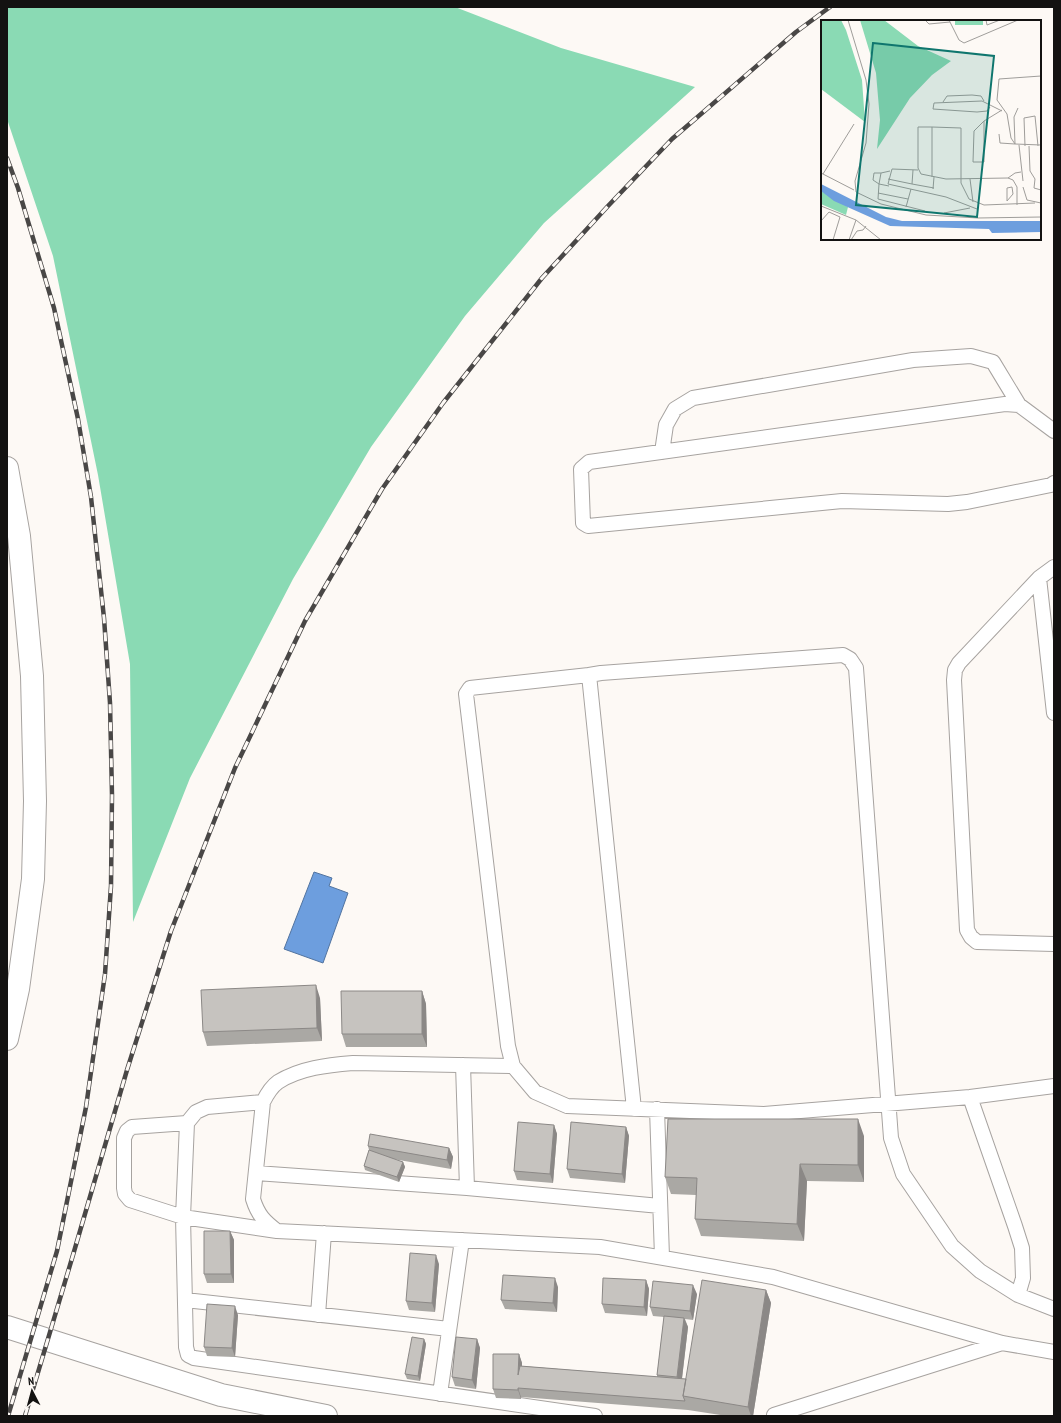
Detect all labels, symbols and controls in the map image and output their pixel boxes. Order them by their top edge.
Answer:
inset map [821,20,1041,240]
north arrow [12,1371,52,1411]
text: N [27,1374,35,1388]

